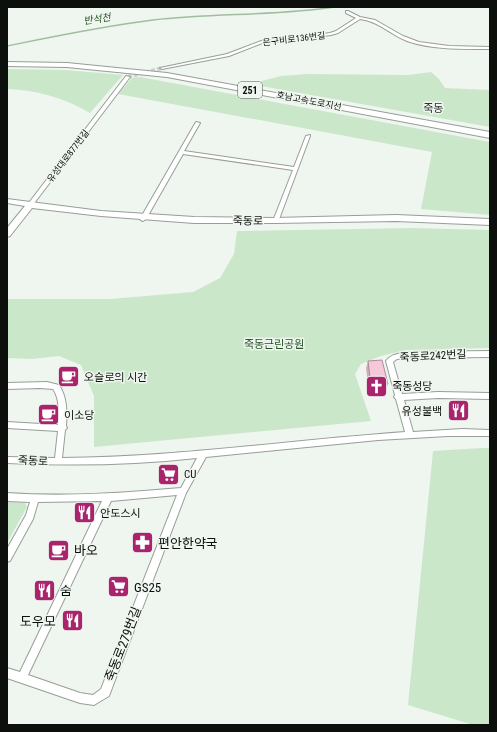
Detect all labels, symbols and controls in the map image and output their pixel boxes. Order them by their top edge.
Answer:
water label: 반석천 [83,11,113,27]
street label: 은구비로136번길 [262,30,326,48]
road number: 251 [238,82,262,98]
street label: 호남고속도로지선 [276,90,342,112]
district label: 죽동 [423,102,443,115]
street label: 유성대로877번길 [45,128,91,184]
street label: 죽동로 [233,214,263,228]
park label: 죽동근린공원 [244,338,304,351]
street label: 죽동로242번길 [399,348,467,364]
cafe icon: 오슬로의 시간 [55,364,81,390]
place label: 오슬로의 시간 [84,371,147,384]
church icon: 죽동성당 [363,373,389,399]
place label: 죽동성당 [392,380,432,393]
restaurant icon: 유성불백 [445,398,471,424]
cafe icon: 이소당 [35,402,61,428]
place label: 유성불백 [402,405,442,418]
place label: 이소당 [64,409,94,422]
street label: 죽동로 [17,454,49,468]
supermarket icon: CU [155,461,181,487]
place label: CU [184,468,196,481]
restaurant icon: 안도스시 [71,500,97,526]
place label: 안도스시 [100,507,140,520]
pharmacy icon: 편안한약국 [129,530,155,556]
place label: 편안한약국 [158,536,218,551]
cafe icon: 바오 [45,537,71,563]
place label: 바오 [74,543,98,558]
supermarket icon: GS25 [105,574,131,600]
restaurant icon: 숨 [31,577,57,603]
place label: GS25 [134,580,161,595]
place label: 숨 [60,583,72,598]
street label: 죽동로279번길 [102,604,144,684]
restaurant icon: 도우모 [59,608,85,634]
place label: 도우모 [20,614,56,629]

